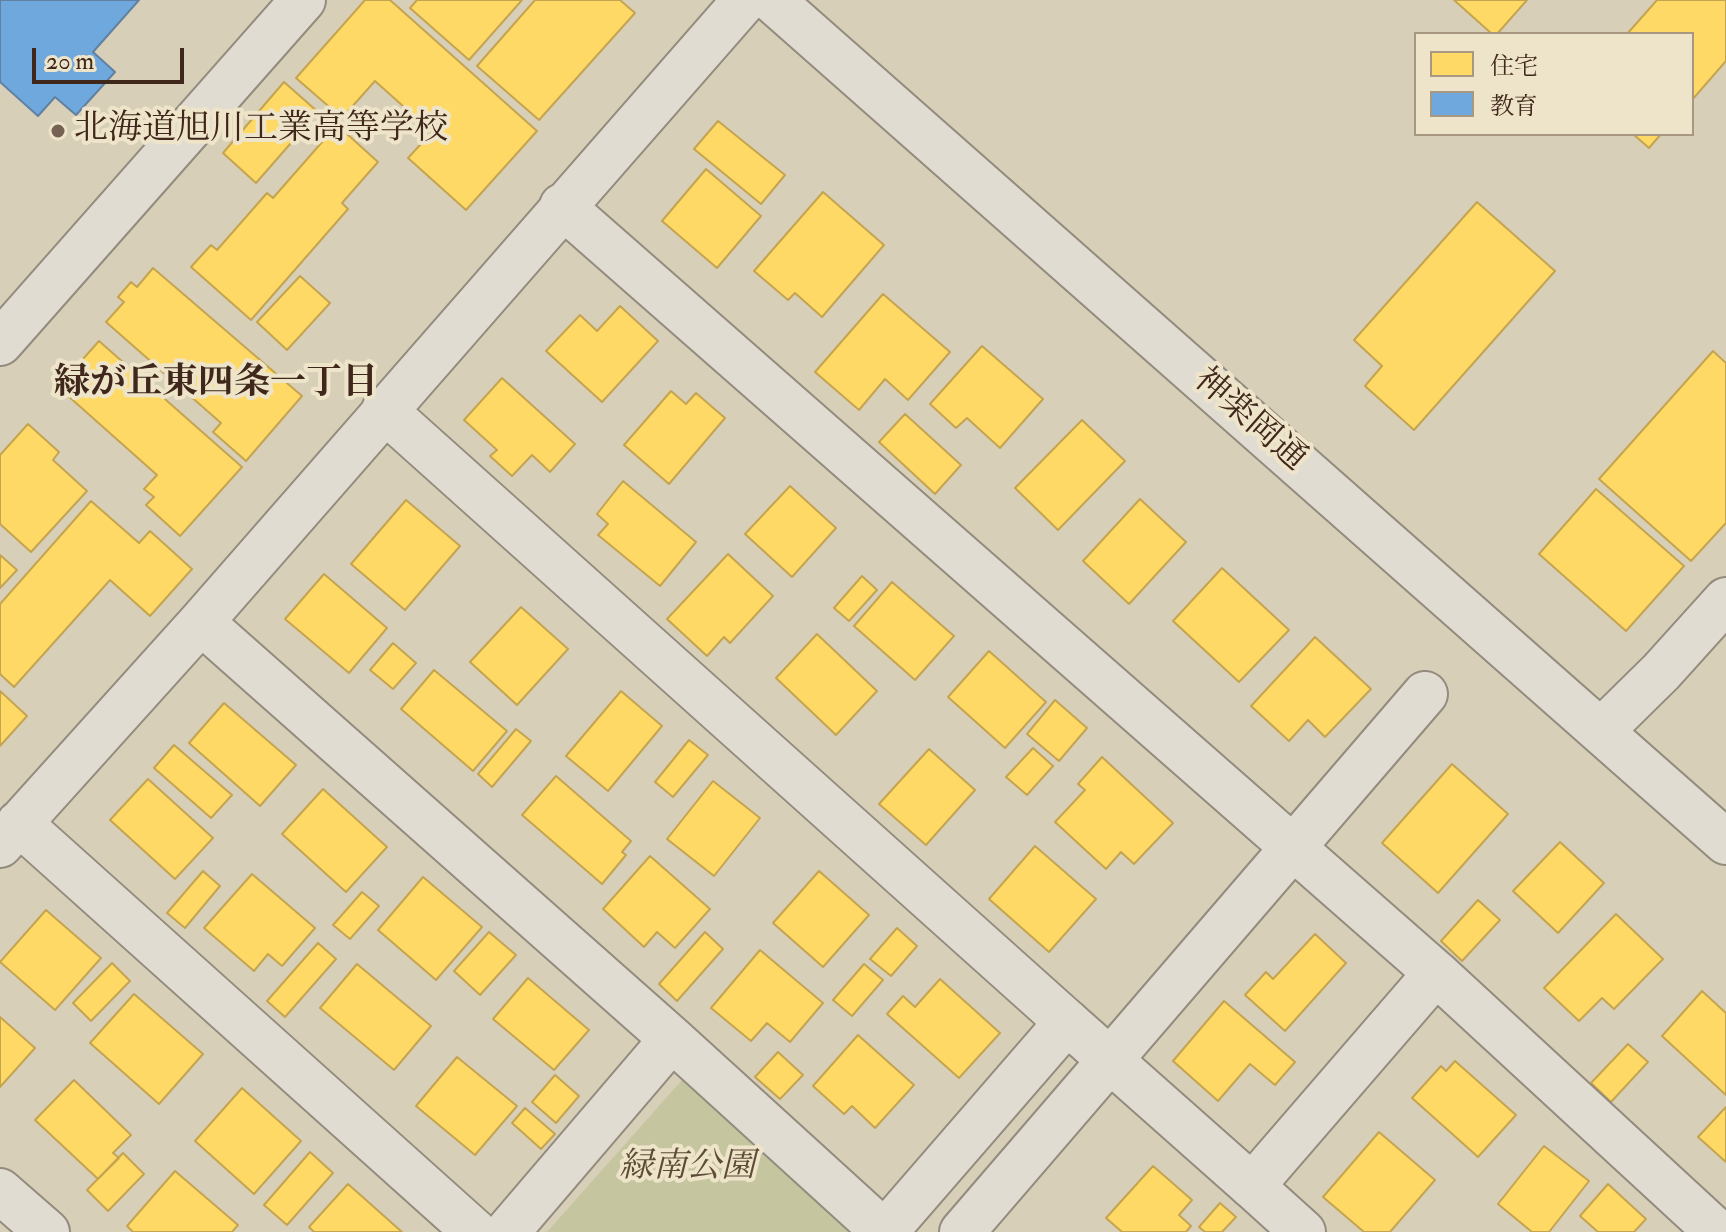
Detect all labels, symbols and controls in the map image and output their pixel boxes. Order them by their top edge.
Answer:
scale bar [36,32,188,82]
legend [1414,32,1694,136]
text: 20 m [46,46,94,77]
text: 住宅 [1490,51,1538,82]
text: 教育 [1490,91,1538,122]
place label: 北海道旭川工業高等学校 [74,111,448,151]
marker: 北海道旭川工業高等学校 [49,122,67,140]
street label: 神楽岡通 [1184,361,1314,481]
district label: 緑が丘東四条一丁目 [54,363,378,407]
park label: 緑南公園 [619,1149,755,1189]

